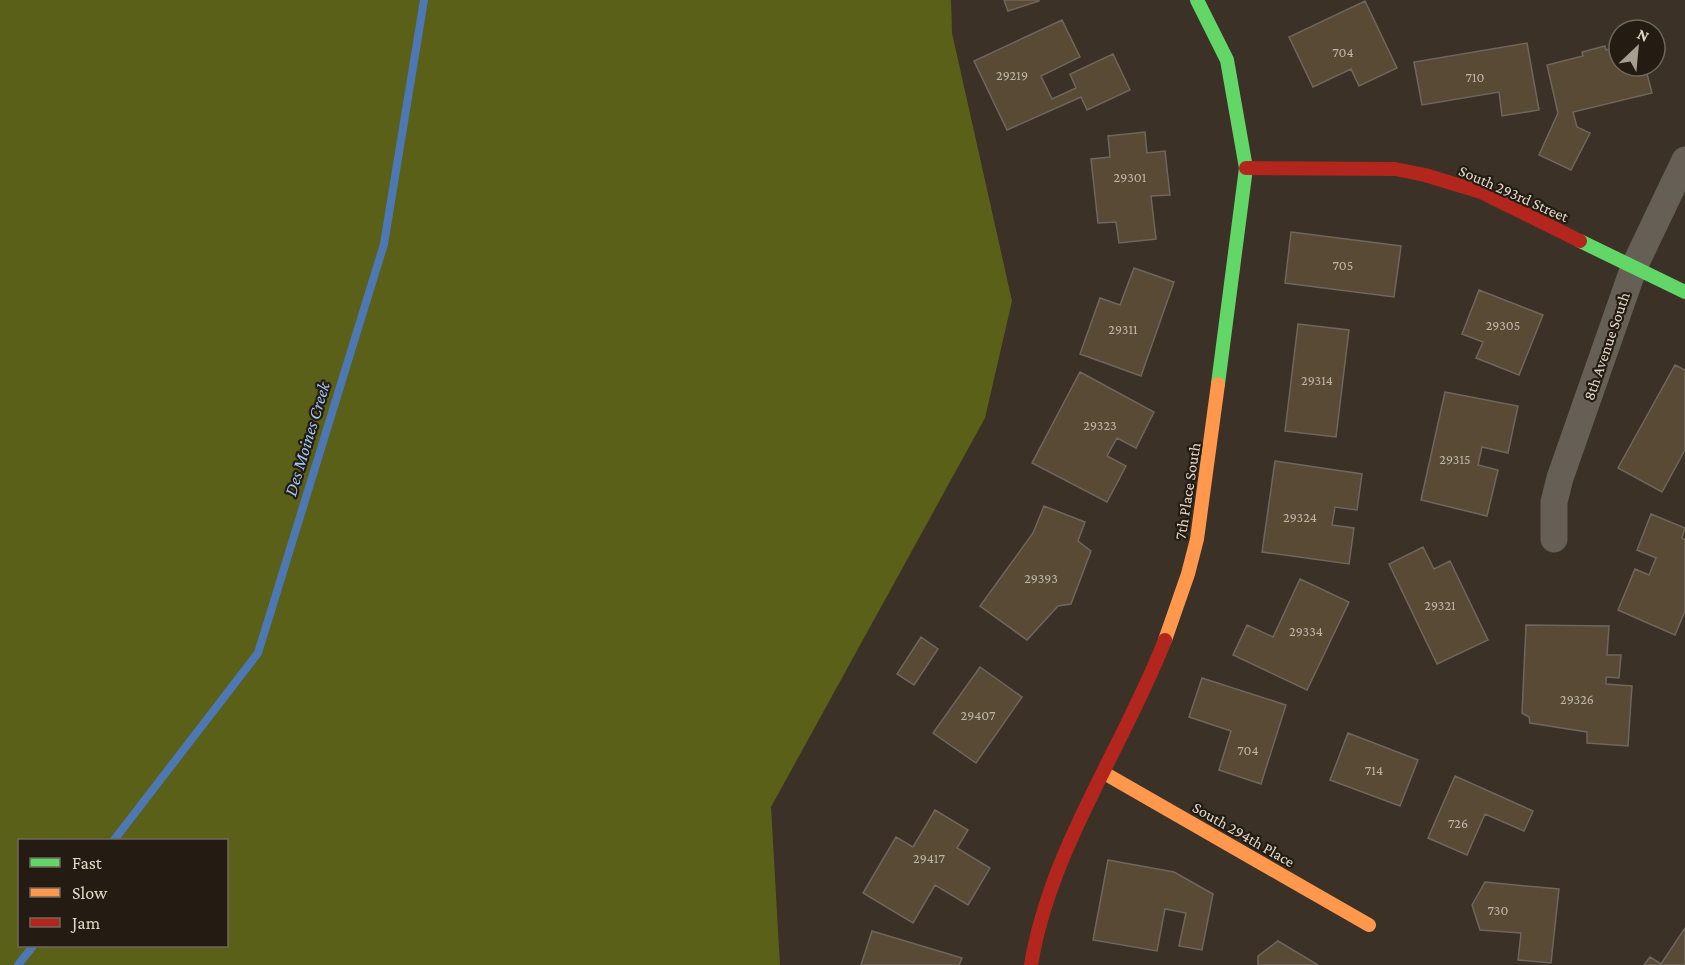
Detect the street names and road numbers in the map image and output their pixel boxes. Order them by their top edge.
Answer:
street label: South 293rd Street [1456,162,1572,226]
street label: 8th Avenue South [1580,289,1633,403]
street label: 7th Place South [1171,441,1204,541]
street label: South 294th Place [1190,798,1298,870]

